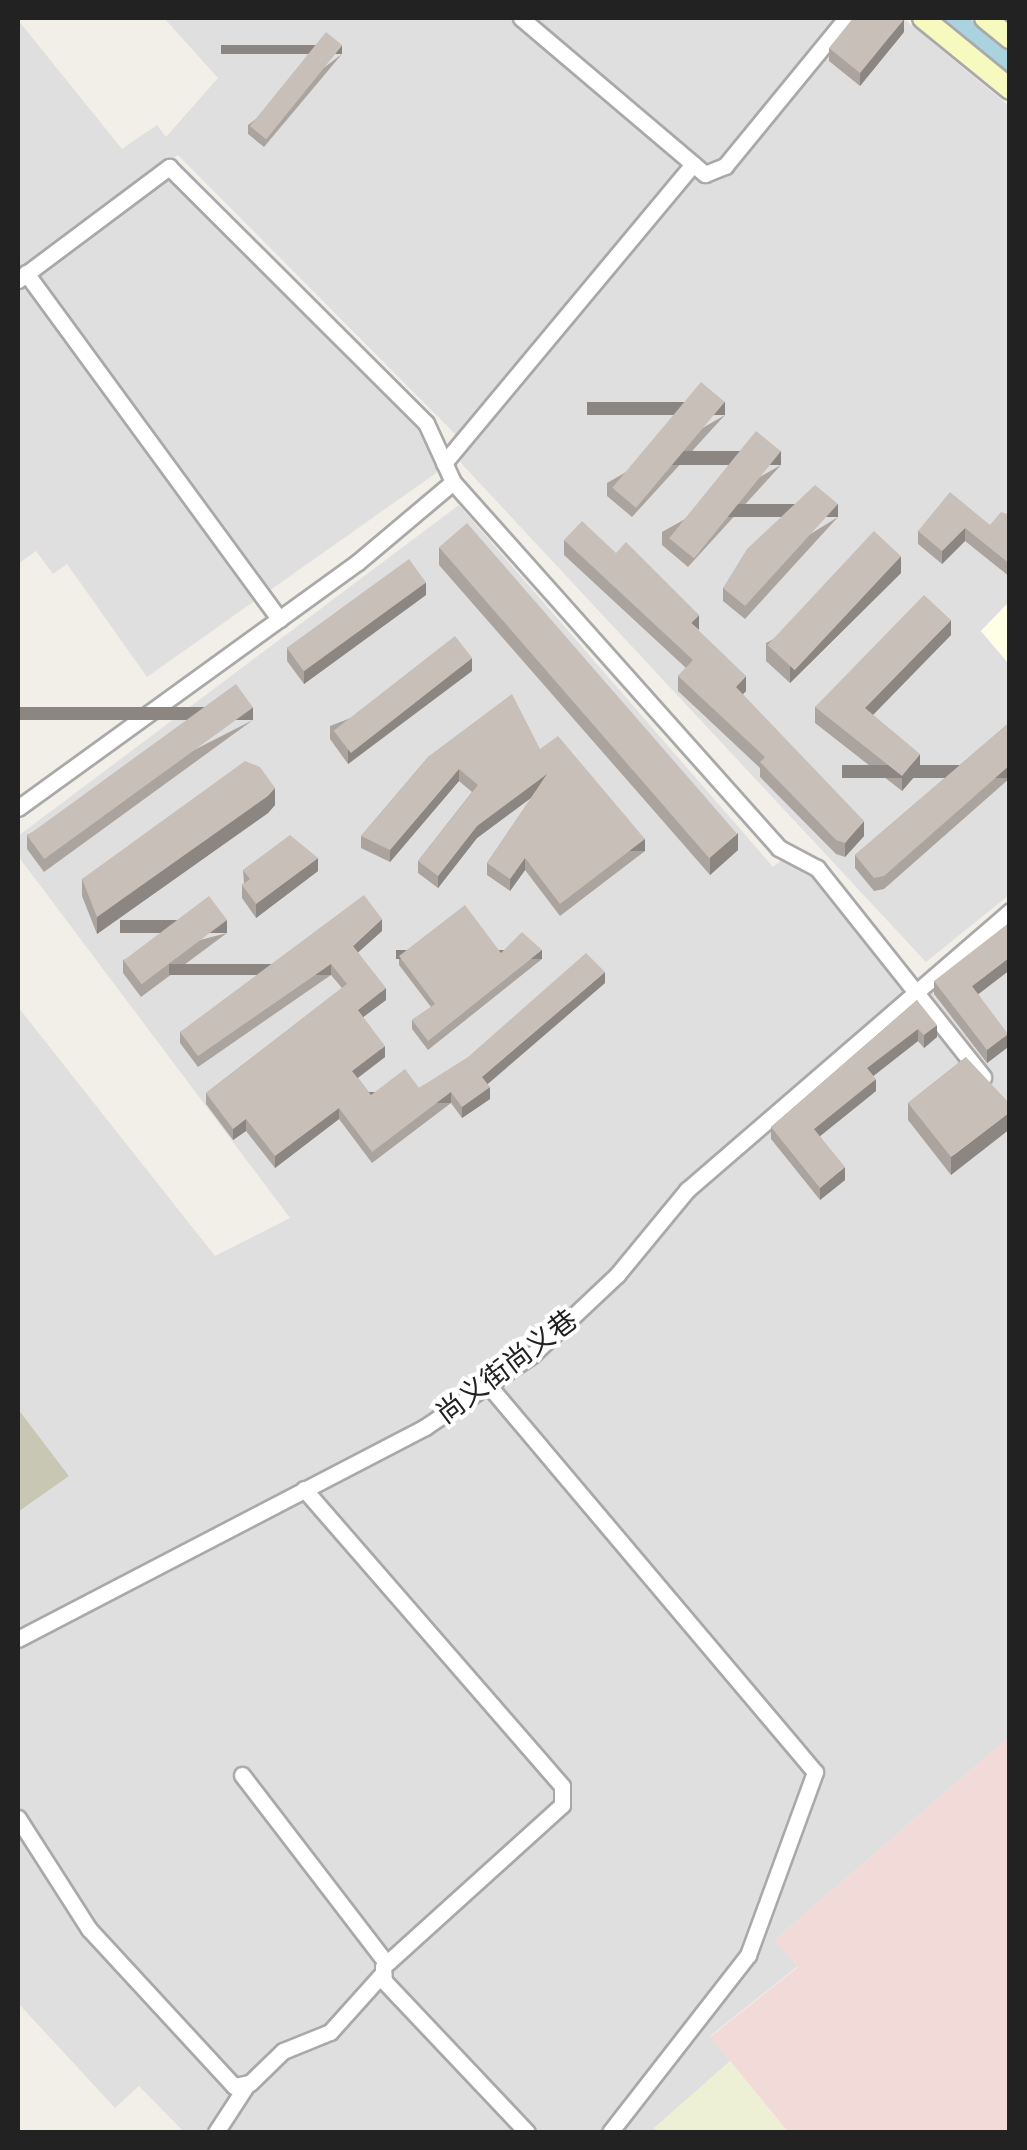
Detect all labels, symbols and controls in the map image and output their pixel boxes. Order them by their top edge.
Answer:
street label: 尚义街尚义巷 [430,1303,584,1431]

